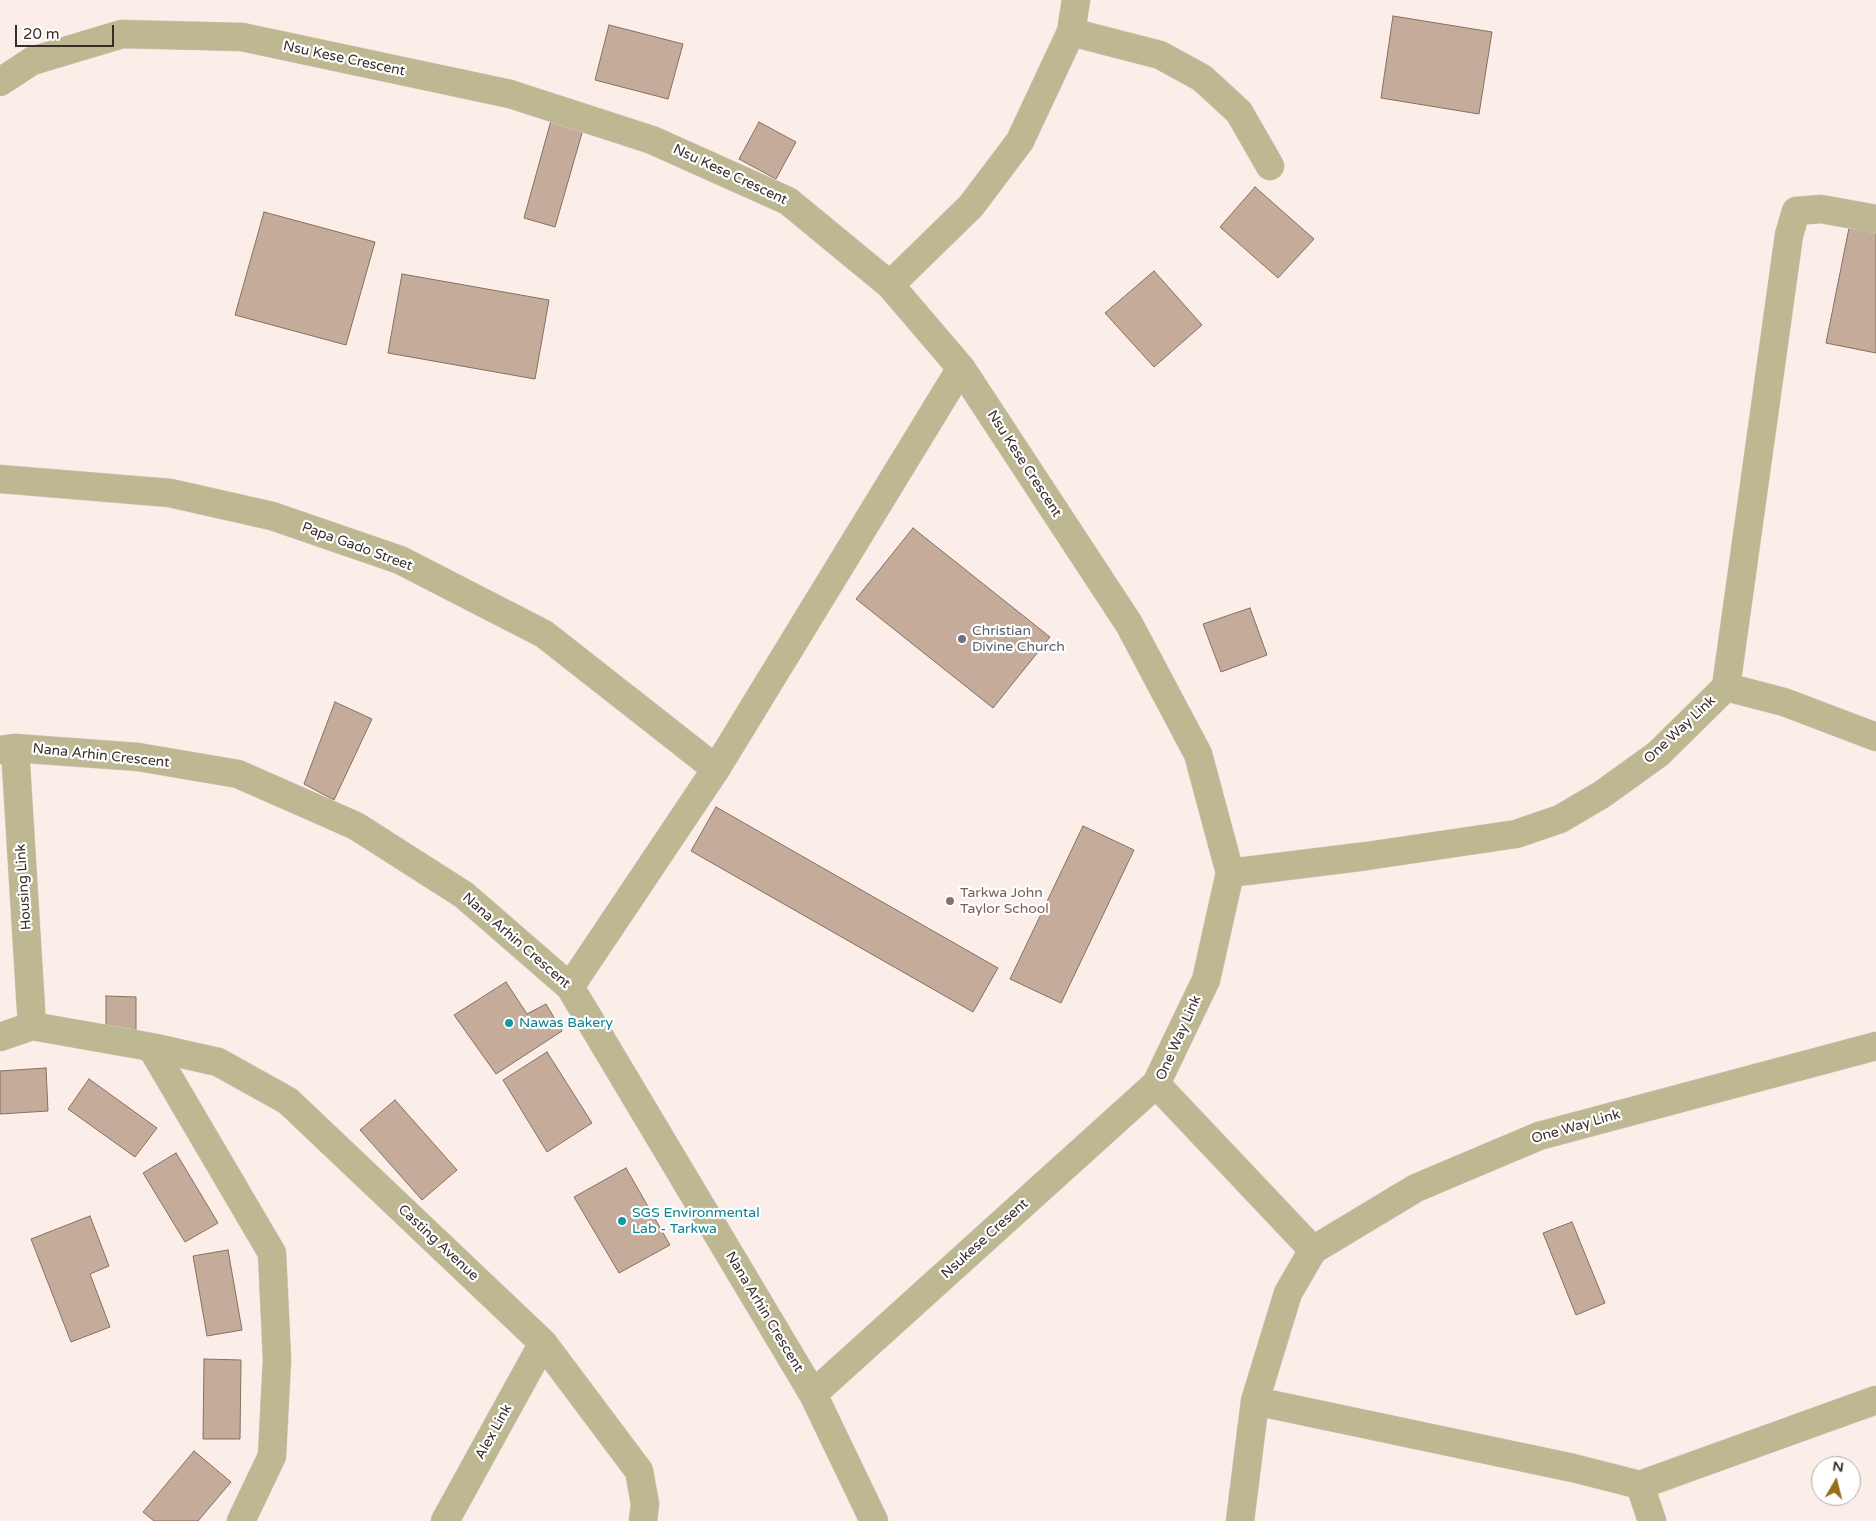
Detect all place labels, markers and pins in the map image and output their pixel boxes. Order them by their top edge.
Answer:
place label: Christian Divine Church [972,623,1065,656]
marker: Christian Divine Church [956,633,968,645]
place label: Tarkwa John Taylor School [960,885,1049,918]
marker: Tarkwa John Taylor School [944,895,956,907]
place label: Nawas Bakery [519,1015,613,1031]
marker: Nawas Bakery [503,1017,515,1029]
place label: SGS Environmental Lab - Tarkwa [632,1205,760,1238]
marker: SGS Environmental Lab - Tarkwa [616,1215,628,1227]

